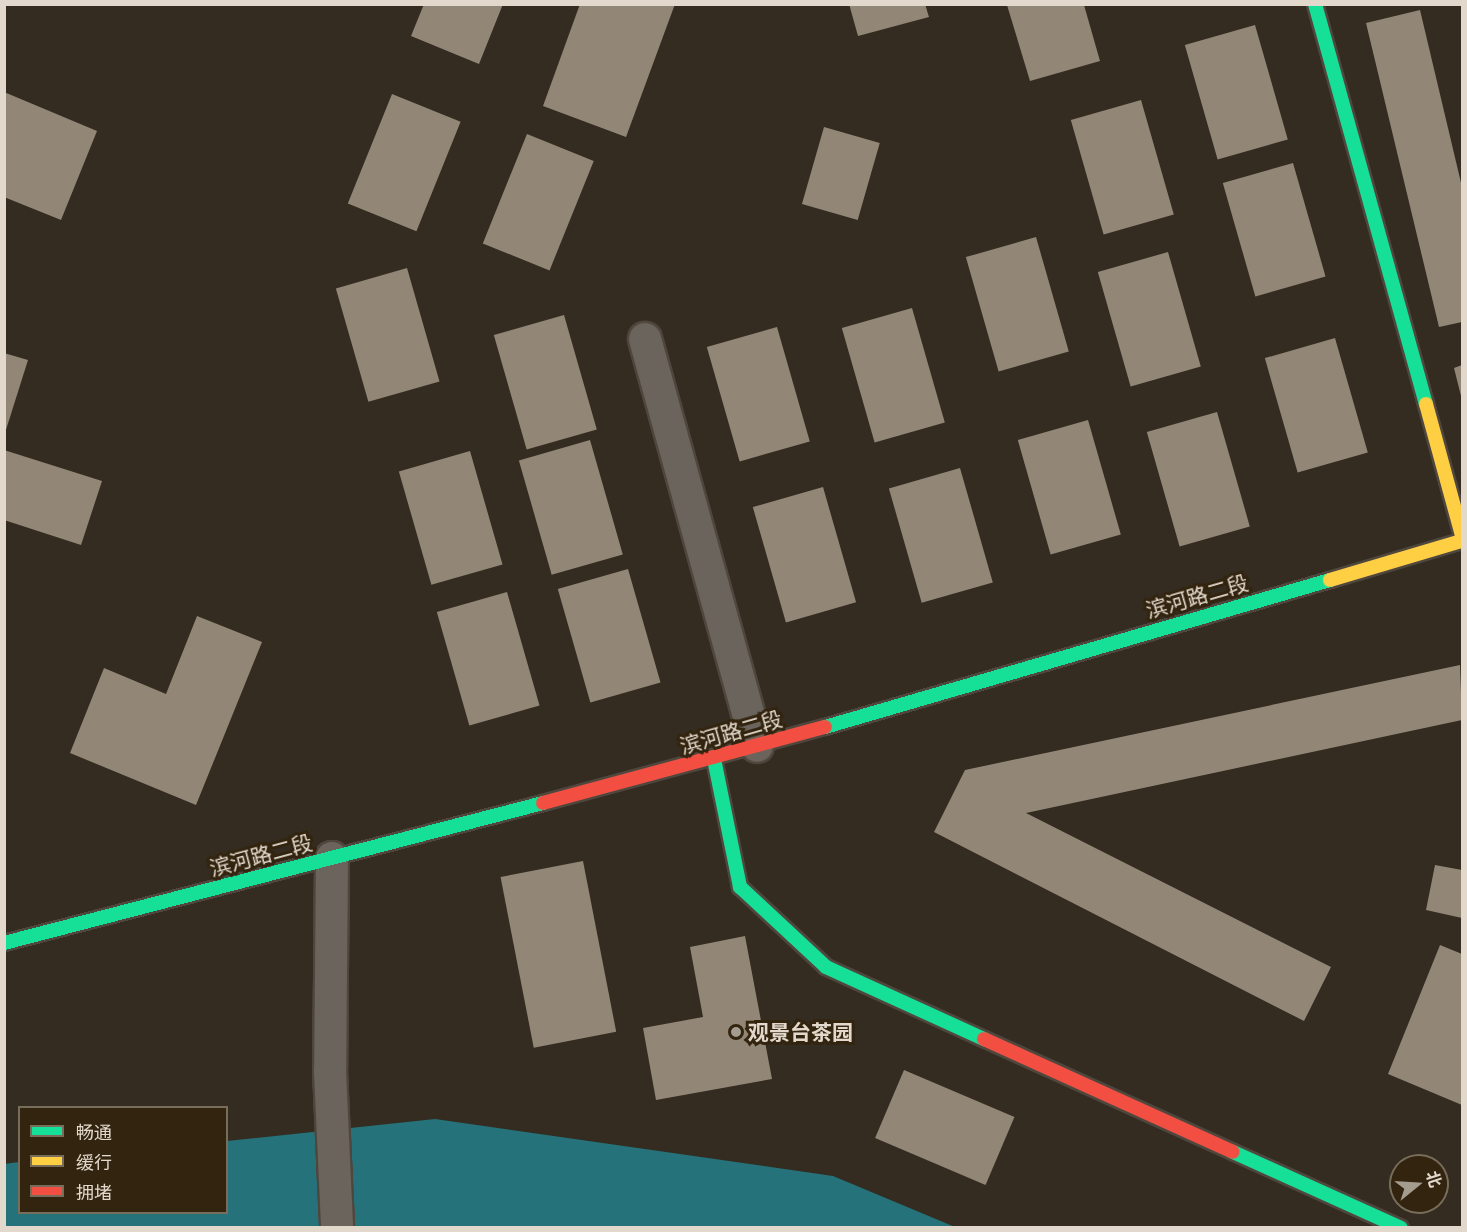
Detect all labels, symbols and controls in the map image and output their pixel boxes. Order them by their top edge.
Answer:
street label: 滨河路二段 [1143,569,1251,623]
street label: 滨河路二段 [677,705,785,759]
street label: 滨河路二段 [207,829,315,881]
place label: 观景台茶园 [748,1019,853,1045]
marker: 观景台茶园 [729,1025,743,1039]
legend [18,1106,228,1214]
text: 畅通 [76,1122,112,1143]
text: 缓行 [76,1152,112,1173]
north arrow [1389,1154,1449,1214]
text: 北 [1423,1169,1445,1189]
text: 拥堵 [76,1182,112,1203]

